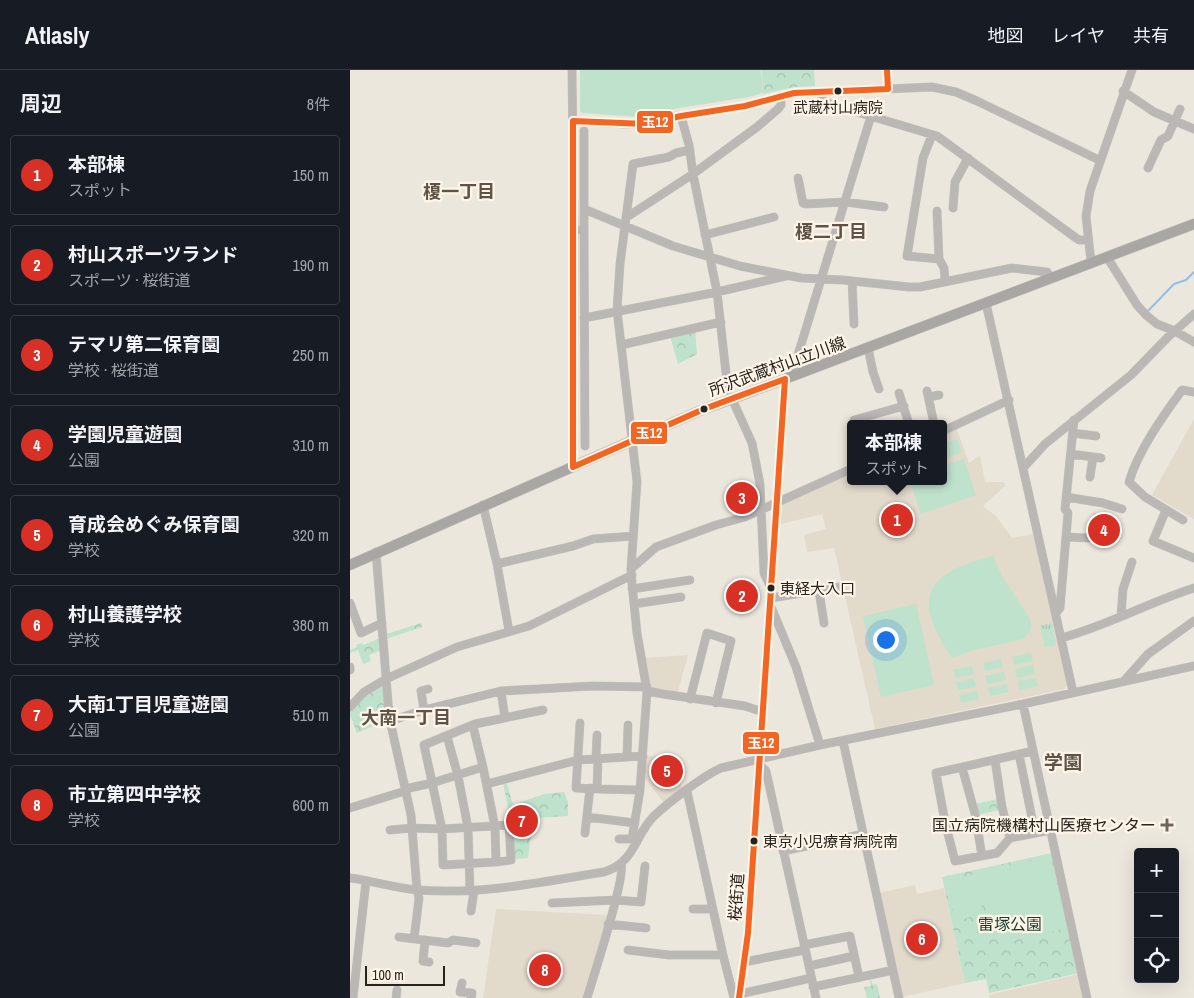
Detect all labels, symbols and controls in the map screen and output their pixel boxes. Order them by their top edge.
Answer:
text: Atlasly [25,19,90,51]
text: 地図 [988,23,1024,48]
text: レイヤ [1052,23,1105,48]
text: 共有 [1133,23,1169,48]
marker: 武蔵村山病院 [833,86,843,96]
text: 周辺 [20,89,62,118]
text: 8件 [307,93,330,115]
place label: 武蔵村山病院 [793,97,883,118]
line badge: 玉12 [636,110,674,134]
text: 玉12 [642,113,668,131]
text: 本部棟 [68,151,125,177]
text: 1 [33,164,41,186]
text: 150 m [293,164,329,186]
text: スポット [68,179,132,201]
district label: 榎一丁目 [423,179,495,204]
district label: 榎二丁目 [795,219,867,244]
text: 村山スポーツランド [68,241,239,267]
text: 2 [33,254,41,276]
text: 190 m [293,254,329,276]
text: スポーツ · 桜街道 [68,269,191,291]
text: テマリ第二保育園 [68,331,220,357]
street label: 所沢武蔵村山立川線 [706,331,848,401]
text: 3 [33,344,41,366]
text: 250 m [293,344,329,366]
text: 学校 · 桜街道 [68,359,159,381]
unlabelled marker [699,404,709,414]
popup [847,420,947,485]
text: 学園児童遊園 [68,421,182,447]
line badge: 玉12 [630,421,668,445]
text: 玉12 [636,424,662,442]
text: 本部棟 [865,429,922,455]
text: 4 [33,434,41,456]
text: 310 m [293,434,329,456]
text: 公園 [68,449,100,471]
text: スポット [865,457,929,479]
pin: 3 [726,479,758,517]
pin: 1 [881,501,913,539]
text: 育成会めぐみ保育園 [68,511,240,537]
pin: 4 [1088,511,1120,549]
text: 5 [33,524,41,546]
text: 320 m [293,524,329,546]
text: 学校 [68,539,100,561]
pin: 2 [726,577,758,615]
place label: 東経大入口 [780,578,855,599]
marker: 東経大入口 [766,583,776,593]
text: 村山養護学校 [68,601,182,627]
text: 6 [33,614,41,636]
text: 380 m [293,614,329,636]
your location [873,627,899,653]
text: 学校 [68,629,100,651]
text: 大南1丁目児童遊園 [68,691,229,717]
text: 7 [33,704,41,726]
text: 510 m [293,704,329,726]
district label: 大南一丁目 [361,705,451,730]
text: 公園 [68,719,100,741]
line badge: 玉12 [742,731,780,755]
text: 玉12 [748,734,774,752]
district label: 学園 [1044,749,1082,775]
pin: 5 [651,752,683,790]
text: 市立第四中学校 [68,781,201,807]
text: 8 [33,794,41,816]
text: 600 m [293,794,329,816]
pin: 7 [506,802,538,840]
text: 学校 [68,809,100,831]
place label: 国立病院機構村山医療センター [932,814,1156,836]
marker: 国立病院機構村山医療センター [1160,818,1174,832]
place label: 東京小児療育病院南 [763,831,898,852]
marker: 東京小児療育病院南 [749,836,759,846]
map controls [1134,848,1179,983]
button: + [1134,848,1179,893]
street label: 桜街道 [723,872,749,922]
button: − [1134,893,1179,938]
park label: 雷塚公園 [978,913,1042,935]
pin: 6 [906,920,938,958]
button: locate [1134,938,1179,983]
pin: 8 [529,951,561,989]
scale bar [365,963,445,986]
text: 100 m [372,966,404,984]

